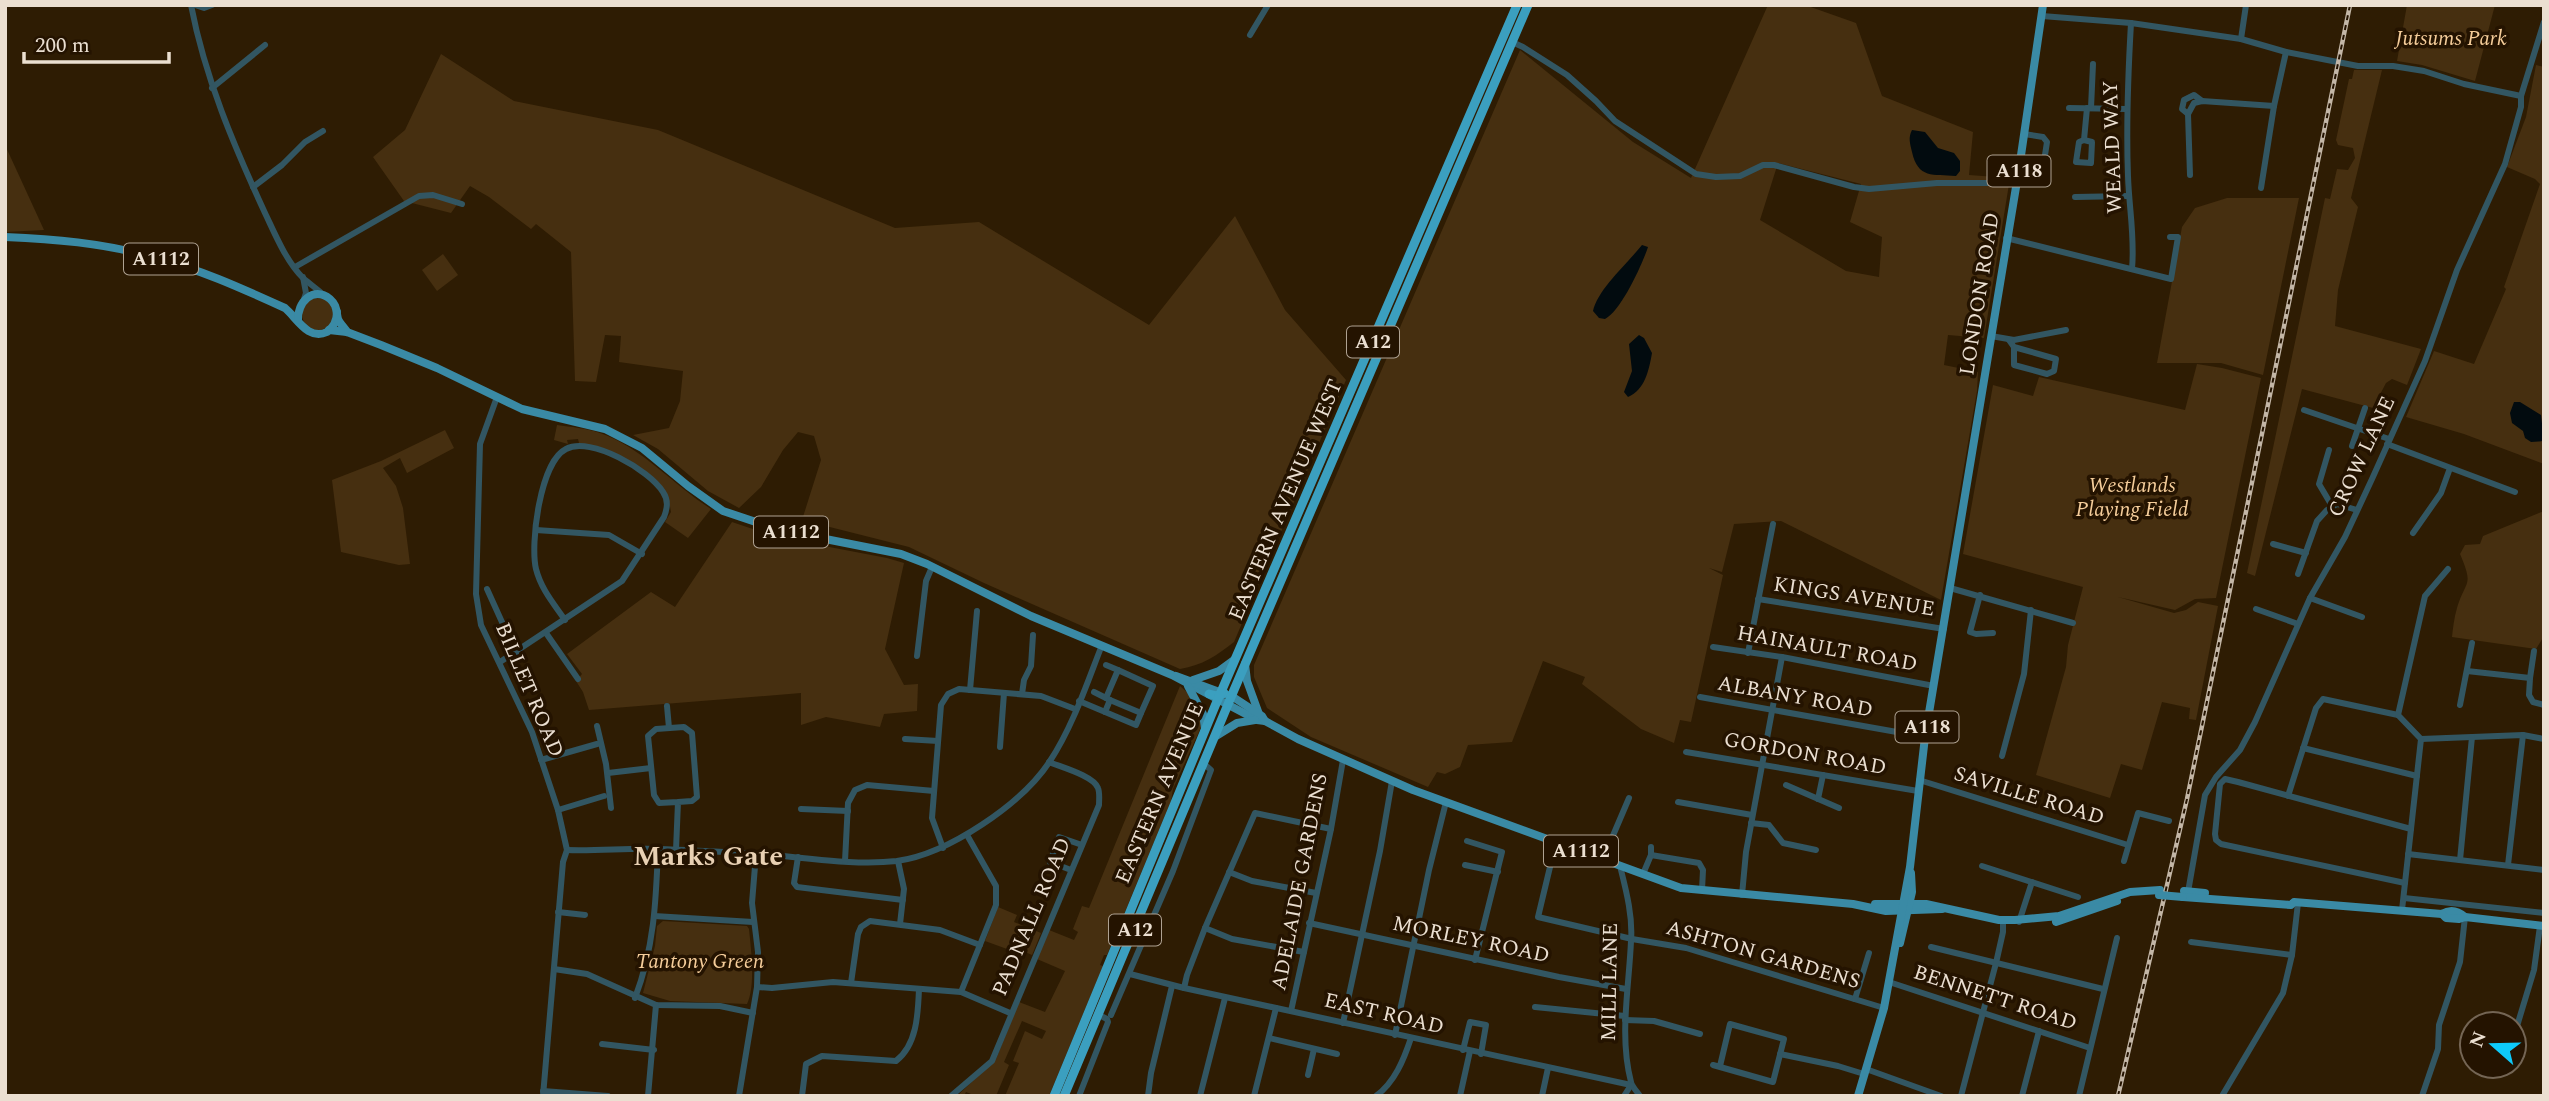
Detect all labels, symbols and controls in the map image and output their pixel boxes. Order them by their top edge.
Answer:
scale bar [24,21,170,65]
park label: Jutsums Park [2393,23,2507,55]
text: 200 m [35,30,90,62]
street label: WEALD WAY [2095,80,2131,214]
road number: A118 [1988,155,2050,186]
street label: LONDON ROAD [1951,210,2009,378]
road number: A1112 [124,244,198,274]
road number: A12 [1347,326,1399,358]
street label: EASTERN AVENUE WEST [1221,374,1351,626]
street label: CROW LANE [2320,391,2404,523]
park label: Westlands Playing Field [2075,470,2189,526]
road number: A1112 [754,516,828,548]
street label: KINGS AVENUE [1771,568,1937,626]
street label: HAINAULT ROAD [1734,617,1920,681]
street label: BILLET ROAD [486,618,572,762]
street label: ALBANY ROAD [1715,668,1875,726]
street label: EASTERN AVENUE [1107,697,1213,889]
road number: A118 [1896,712,1958,742]
street label: GORDON ROAD [1721,724,1889,784]
street label: SAVILLE ROAD [1950,758,2108,834]
street label: ADELAIDE GARDENS [1263,770,1337,994]
street label: PADNALL ROAD [984,833,1080,1001]
district label: Marks Gate [633,835,783,878]
road number: A1112 [1544,836,1618,866]
street label: MORLEY ROAD [1389,908,1553,972]
street label: ASHTON GARDENS [1662,912,1864,998]
road number: A12 [1109,914,1161,946]
street label: MILL LANE [1593,922,1627,1042]
park label: Tantony Green [636,946,764,978]
street label: BENNETT ROAD [1909,956,2081,1040]
street label: EAST ROAD [1321,985,1447,1043]
north arrow [2458,1010,2528,1080]
text: N [2462,1027,2495,1052]

